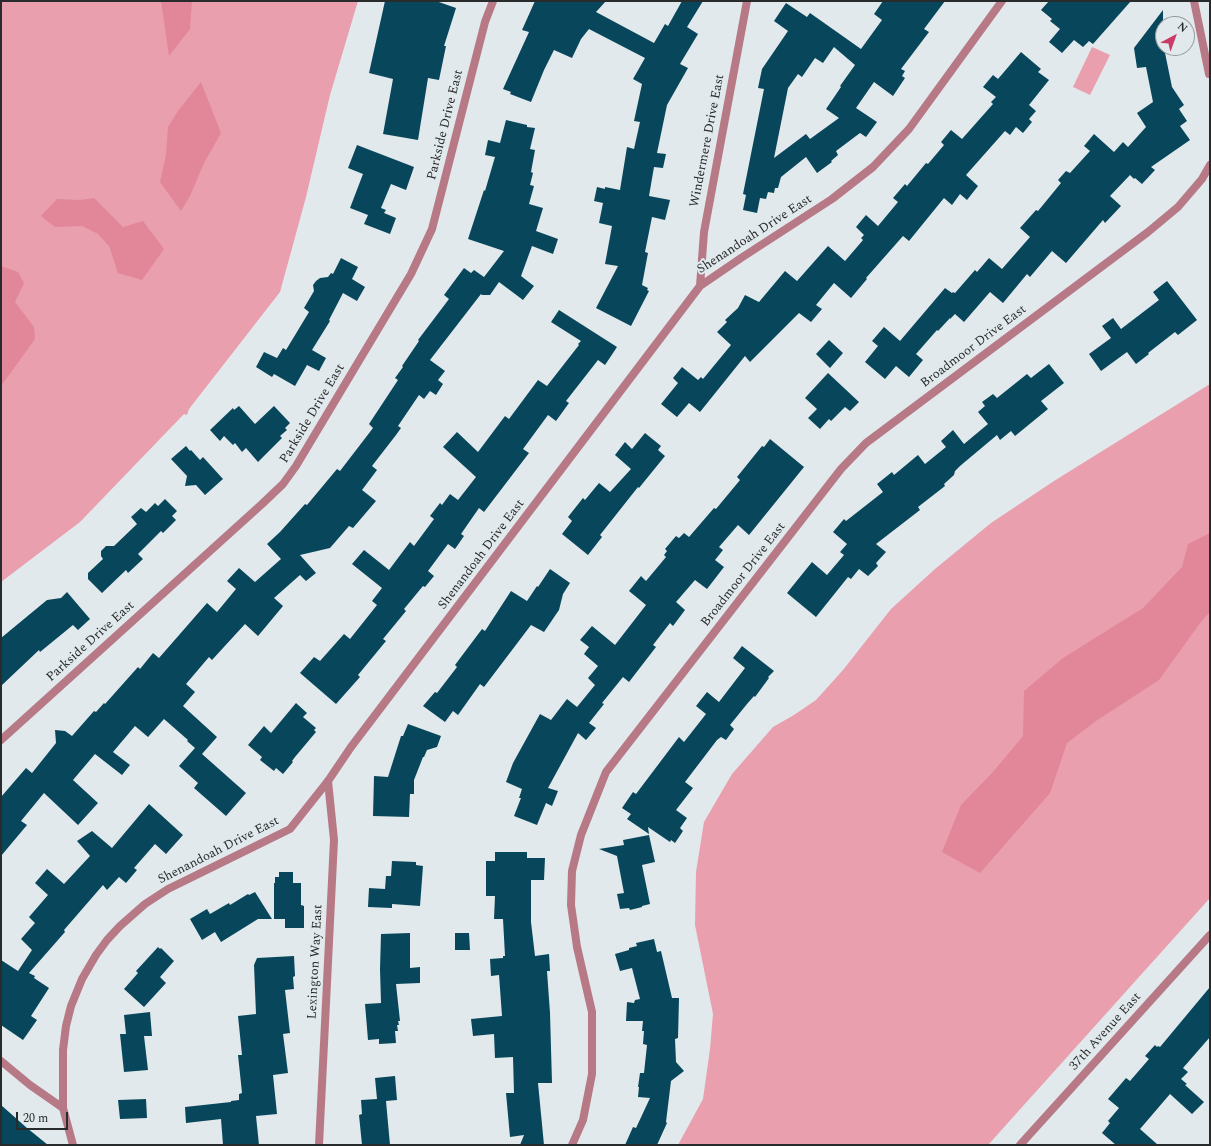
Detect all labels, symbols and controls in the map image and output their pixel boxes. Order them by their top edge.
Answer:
north arrow [1155,16,1195,56]
text: N [1174,18,1192,37]
street label: Parkside Drive East [425,68,467,182]
street label: Windermere Drive East [687,73,729,209]
street label: Shenandoah Drive East [695,192,815,278]
street label: Broadmoor Drive East [918,302,1030,392]
street label: Parkside Drive East [277,362,349,466]
street label: Shenandoah Drive East [436,497,528,613]
street label: Broadmoor Drive East [698,520,790,630]
street label: Parkside Drive East [44,598,138,686]
street label: Shenandoah Drive East [156,814,282,888]
street label: Lexington Way East [305,904,327,1020]
street label: 37th Avenue East [1067,990,1145,1074]
scale bar [18,1104,70,1130]
text: 20 m [23,1109,48,1128]

